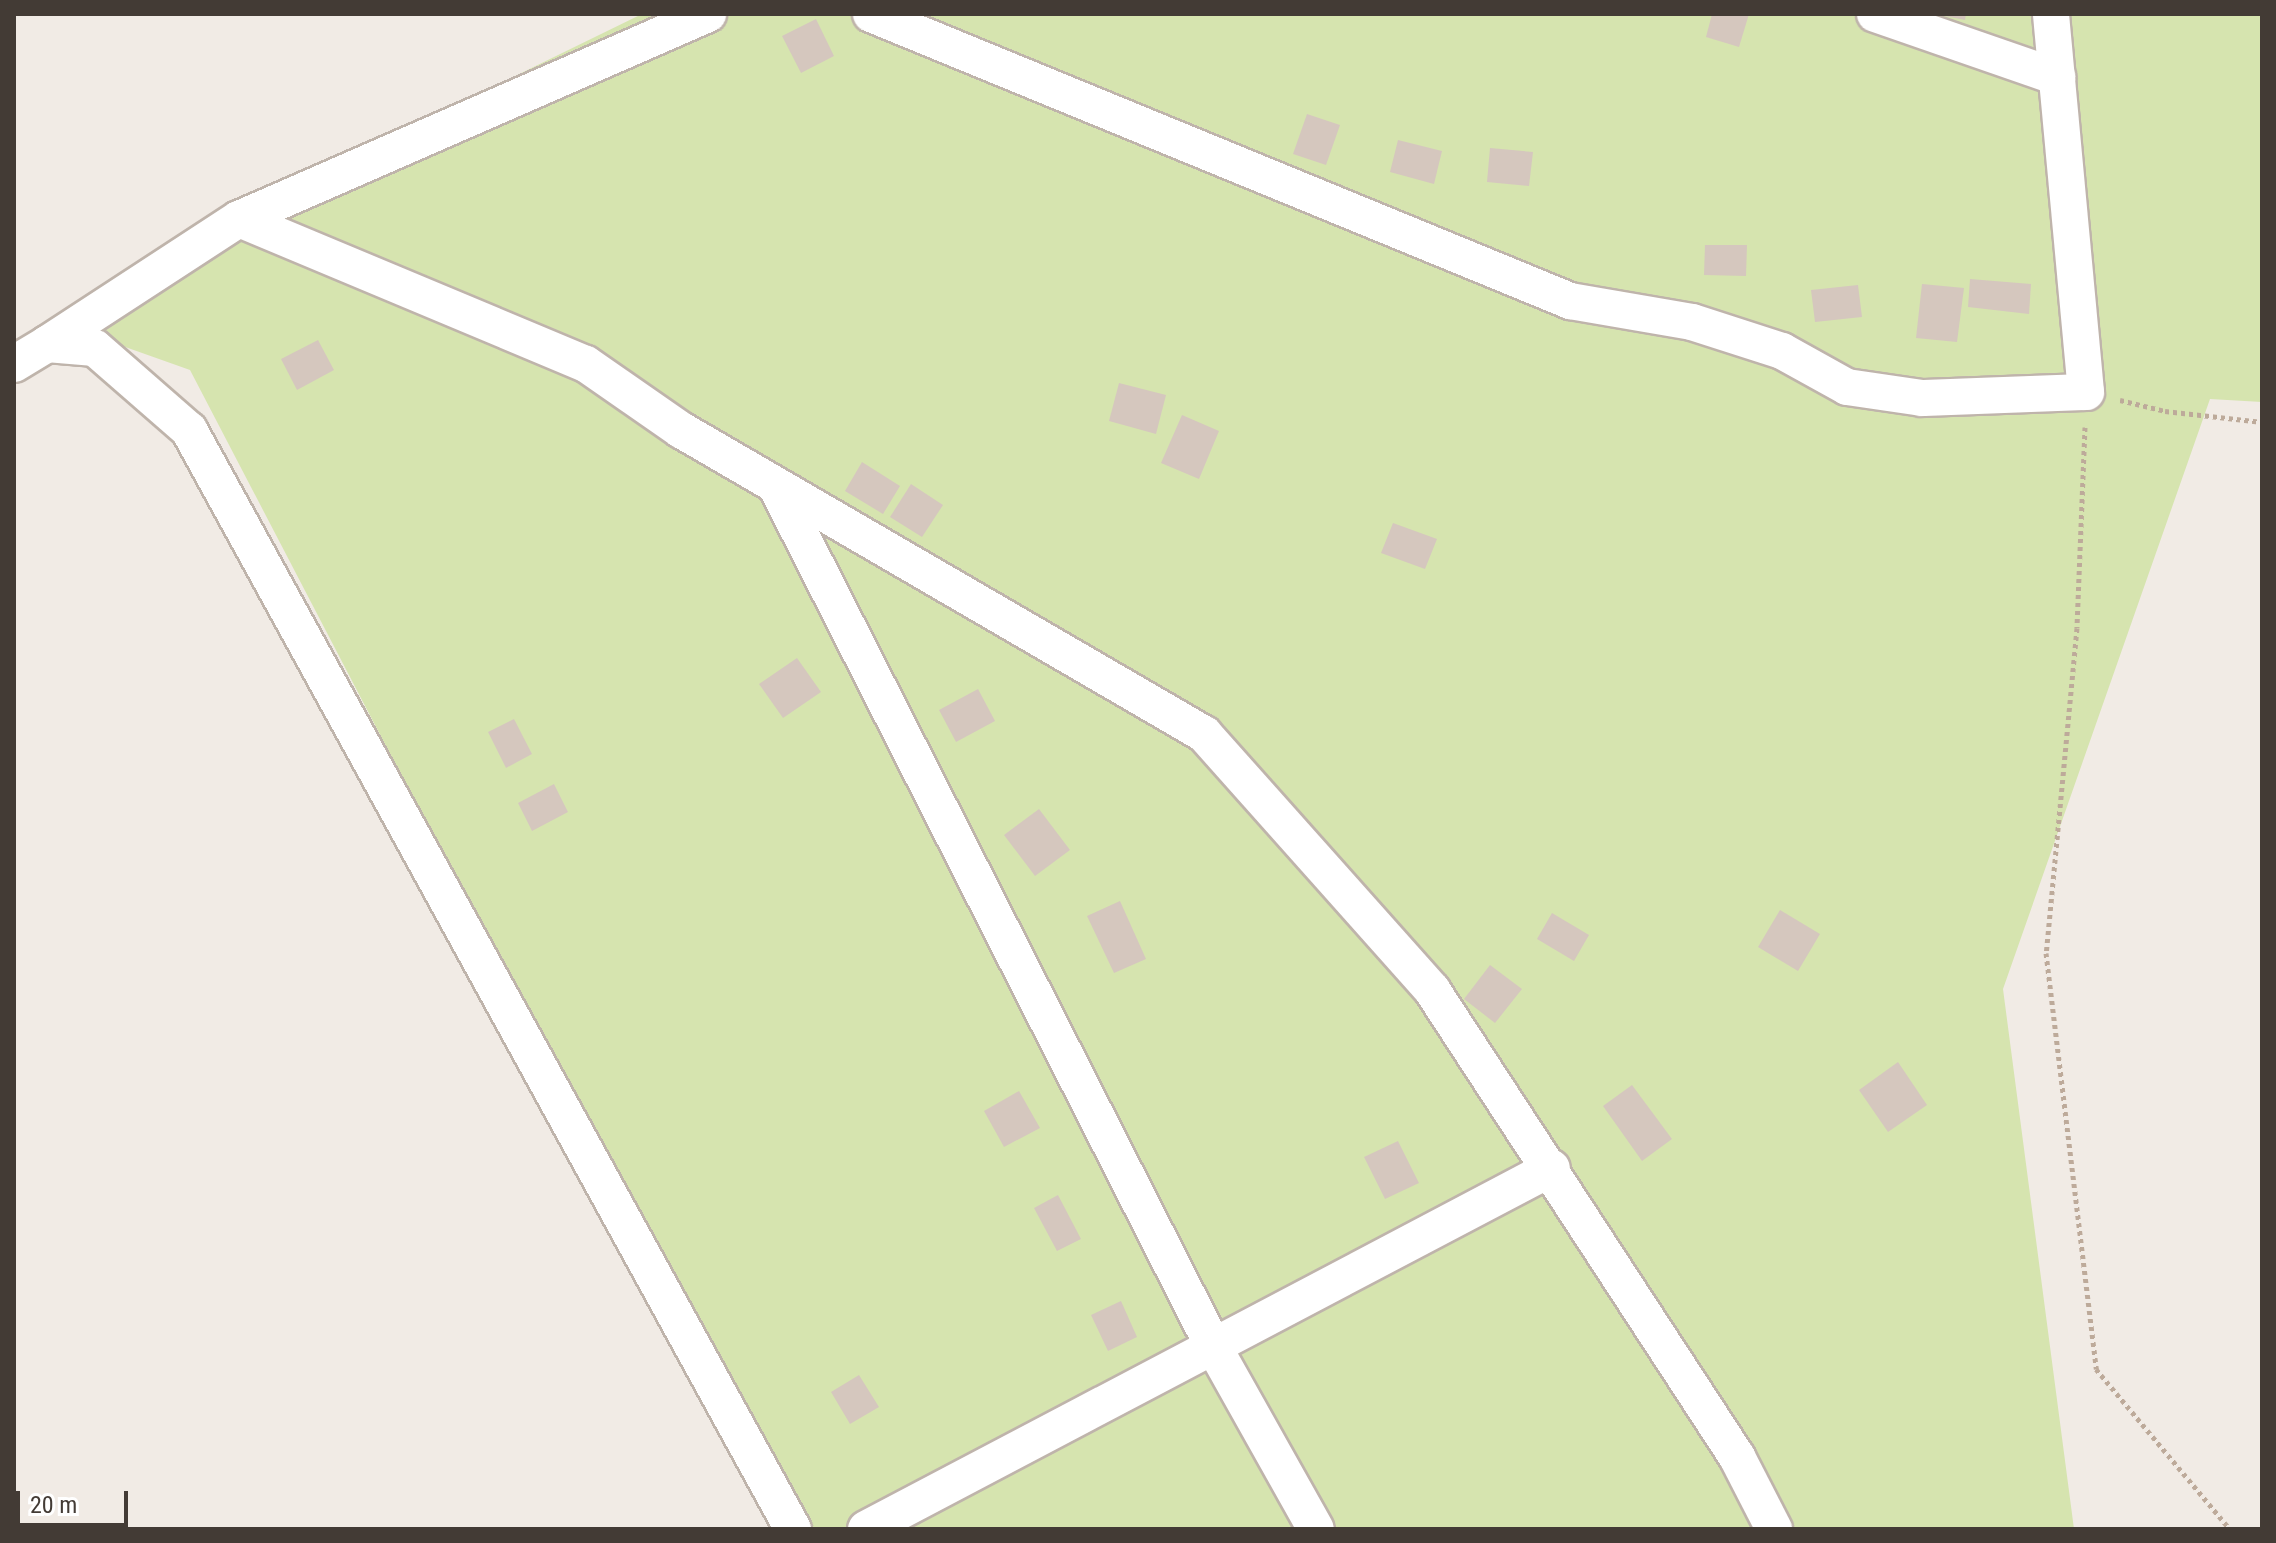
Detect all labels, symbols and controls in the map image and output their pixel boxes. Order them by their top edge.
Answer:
scale bar [20,1475,132,1525]
text: 20 m [30,1491,77,1519]

